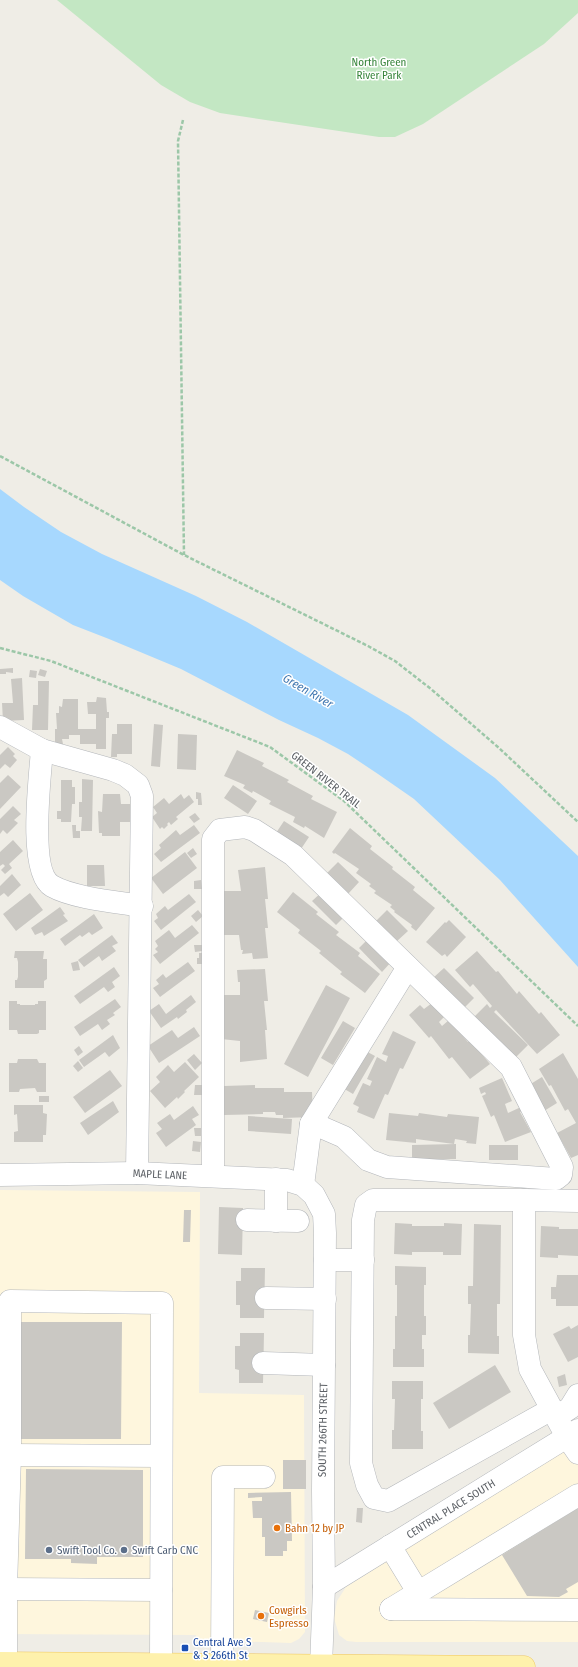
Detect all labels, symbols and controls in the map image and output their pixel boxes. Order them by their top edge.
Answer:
park label: North Green River Park [352,56,406,82]
water label: Green River [280,671,336,711]
street label: GREEN RIVER TRAIL [289,749,363,811]
street label: MAPLE LANE [133,1166,188,1182]
street label: SOUTH 266TH STREET [316,1382,330,1477]
street label: CENTRAL PLACE SOUTH [404,1476,498,1541]
place label: Bahn 12 by JP [285,1522,345,1535]
marker: Bahn 12 by JP [272,1523,282,1533]
place label: Swift Tool Co. [57,1544,117,1557]
place label: Swift Carb CNC [132,1544,198,1557]
marker: Swift Tool Co. [44,1545,54,1555]
marker: Swift Carb CNC [119,1545,129,1555]
place label: Cowgirls Espresso [269,1604,309,1630]
marker: Cowgirls Espresso [256,1611,266,1621]
place label: Central Ave S & S 266th St [193,1636,252,1662]
marker: Central Ave S & S 266th St [180,1643,190,1653]

